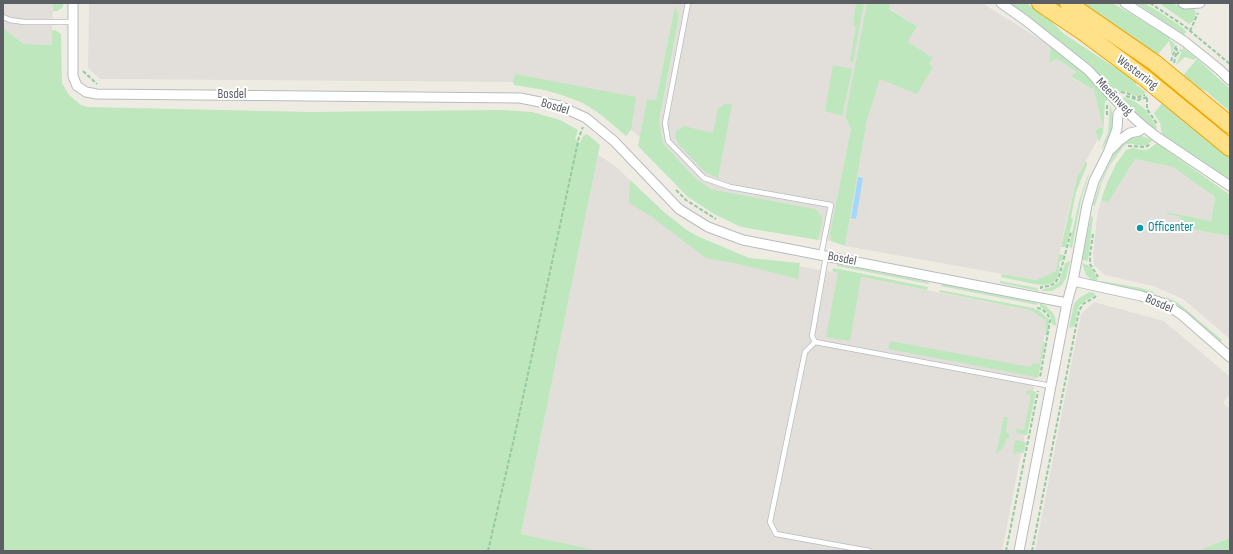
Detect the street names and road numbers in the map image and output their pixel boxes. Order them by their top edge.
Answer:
street label: Westerring [1113,52,1161,94]
street label: Meeënweg [1092,75,1136,119]
street label: Bosdel [218,87,246,103]
street label: Bosdel [539,95,571,119]
street label: Bosdel [826,249,858,269]
street label: Bosdel [1143,291,1175,317]

